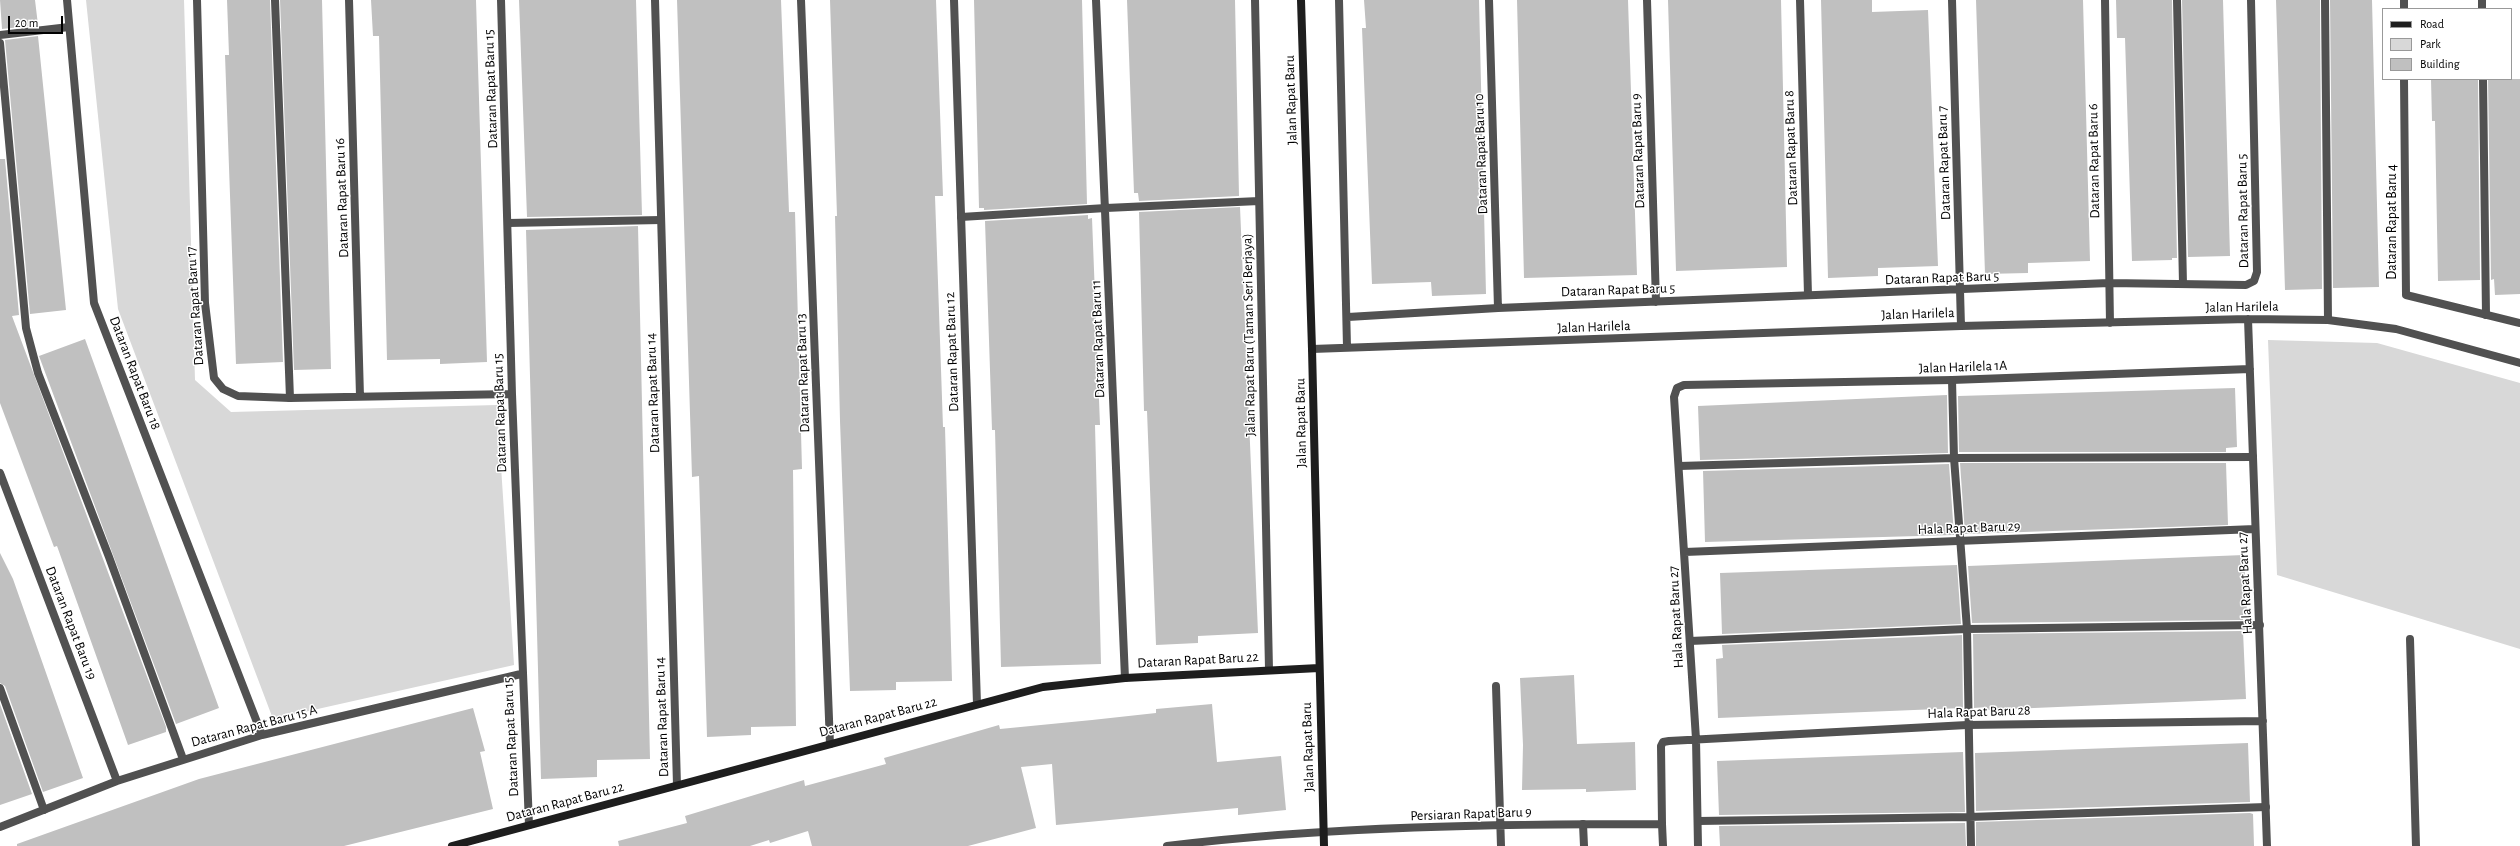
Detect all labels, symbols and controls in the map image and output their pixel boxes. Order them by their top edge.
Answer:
scale bar [10,8,65,34]
legend [2382,8,2512,80]
text: 20 m [15,17,38,29]
text: Road [2420,18,2444,30]
street label: Dataran Rapat Baru 15 [481,29,501,149]
text: Park [2420,38,2441,50]
street label: Jalan Rapat Baru [1281,55,1301,145]
text: Building [2420,58,2460,70]
street label: Dataran Rapat Baru 8 [1781,90,1801,206]
street label: Dataran Rapat Baru 10 [1470,93,1492,215]
street label: Dataran Rapat Baru 9 [1628,93,1648,209]
street label: Dataran Rapat Baru 6 [2085,103,2103,219]
street label: Dataran Rapat Baru 7 [1934,105,1954,221]
street label: Dataran Rapat Baru 16 [332,138,352,258]
street label: Dataran Rapat Baru 5 [2234,154,2252,268]
street label: Dataran Rapat Baru 4 [2384,164,2400,280]
street label: Jalan Rapat Baru (Taman Seri Berjaya) [1239,233,1259,437]
street label: Dataran Rapat Baru 17 [182,246,208,366]
street label: Dataran Rapat Baru 5 [1884,268,2000,288]
street label: Dataran Rapat Baru 11 [1088,280,1108,398]
street label: Dataran Rapat Baru 5 [1560,280,1676,300]
street label: Dataran Rapat Baru 12 [942,292,962,412]
street label: Jalan Harilela [2205,298,2279,316]
street label: Jalan Harilela [1881,304,1955,324]
street label: Dataran Rapat Baru 13 [793,313,813,433]
street label: Dataran Rapat Baru 18 [106,314,164,432]
street label: Jalan Harilela [1557,317,1631,337]
street label: Dataran Rapat Baru 14 [643,333,663,453]
street label: Dataran Rapat Baru 15 [490,353,510,473]
street label: Jalan Harilela 1A [1919,357,2007,377]
street label: Jalan Rapat Baru [1292,378,1310,468]
street label: Hala Rapat Baru 29 [1917,518,2021,538]
street label: Hala Rapat Baru 27 [2234,531,2256,635]
street label: Dataran Rapat Baru 19 [42,564,100,682]
street label: Hala Rapat Baru 27 [1665,565,1687,669]
street label: Dataran Rapat Baru 22 [1137,648,1259,672]
street label: Dataran Rapat Baru 14 [652,657,672,777]
street label: Dataran Rapat Baru 15 [499,677,523,797]
street label: Dataran Rapat Baru 22 [817,693,939,741]
street label: Dataran Rapat Baru 15 A [189,701,319,751]
street label: Jalan Rapat Baru [1298,702,1318,792]
street label: Hala Rapat Baru 28 [1927,702,2031,722]
street label: Dataran Rapat Baru 22 [504,778,626,826]
street label: Persiaran Rapat Baru 9 [1410,803,1532,825]

